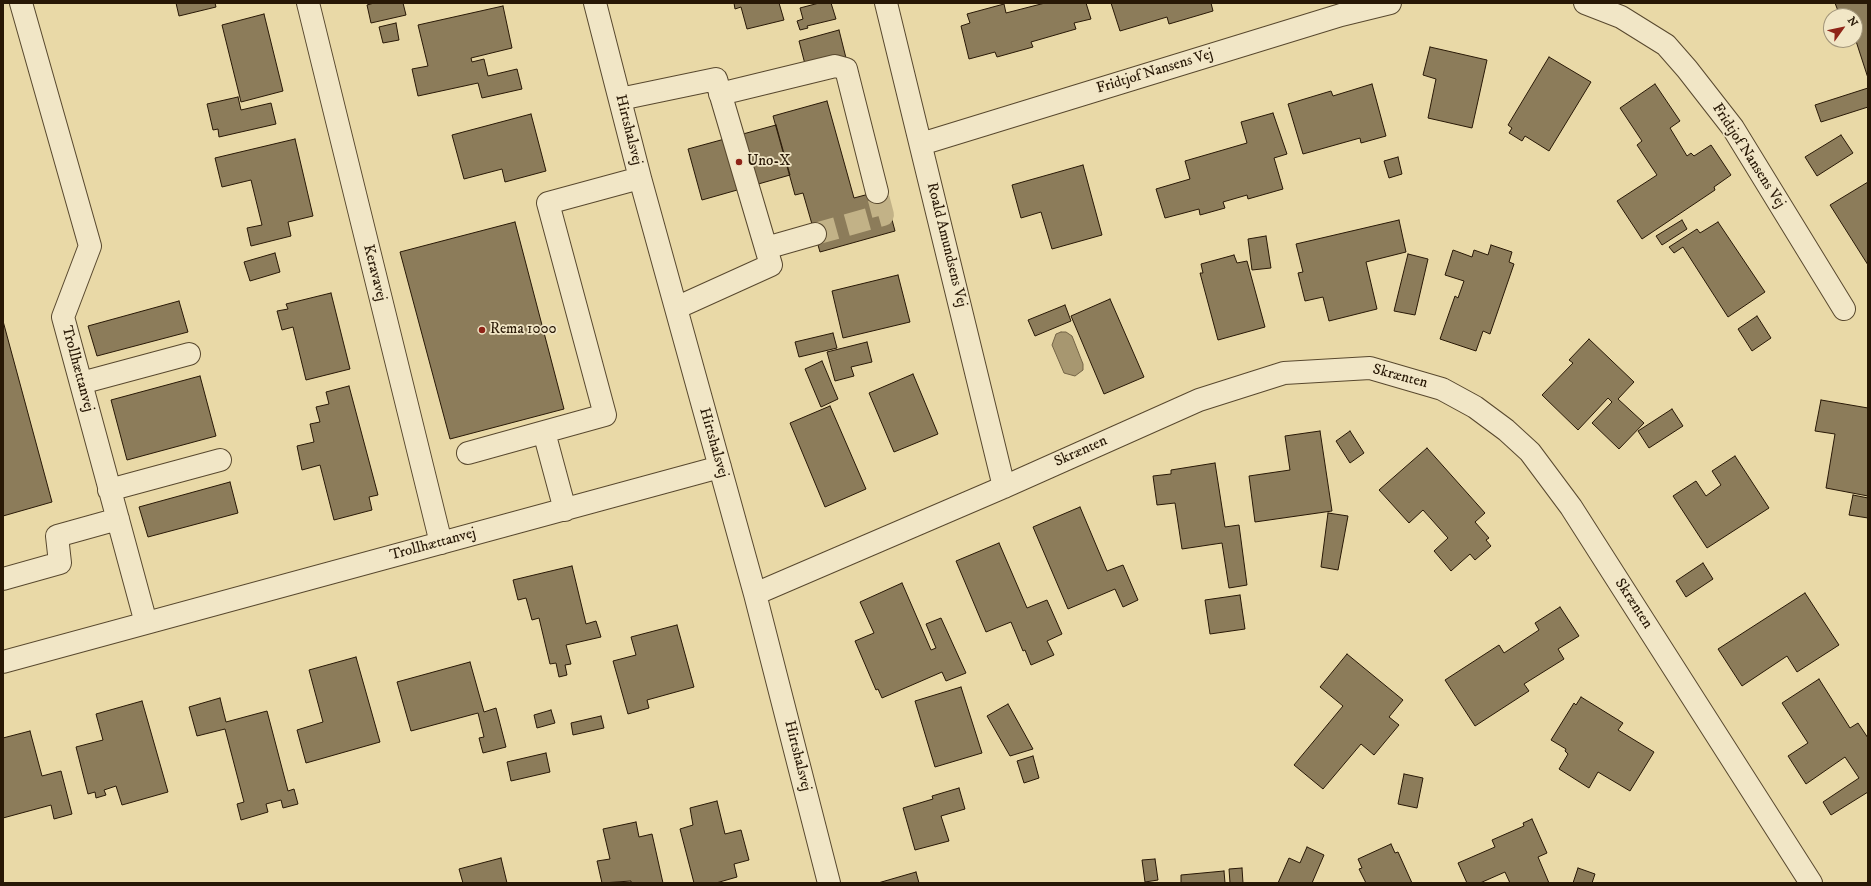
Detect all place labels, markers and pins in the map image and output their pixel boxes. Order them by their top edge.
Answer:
place label: Uno-X [747,153,790,171]
marker: Uno-X [734,157,744,167]
place label: Rema 1000 [490,321,557,339]
marker: Rema 1000 [477,325,487,335]

